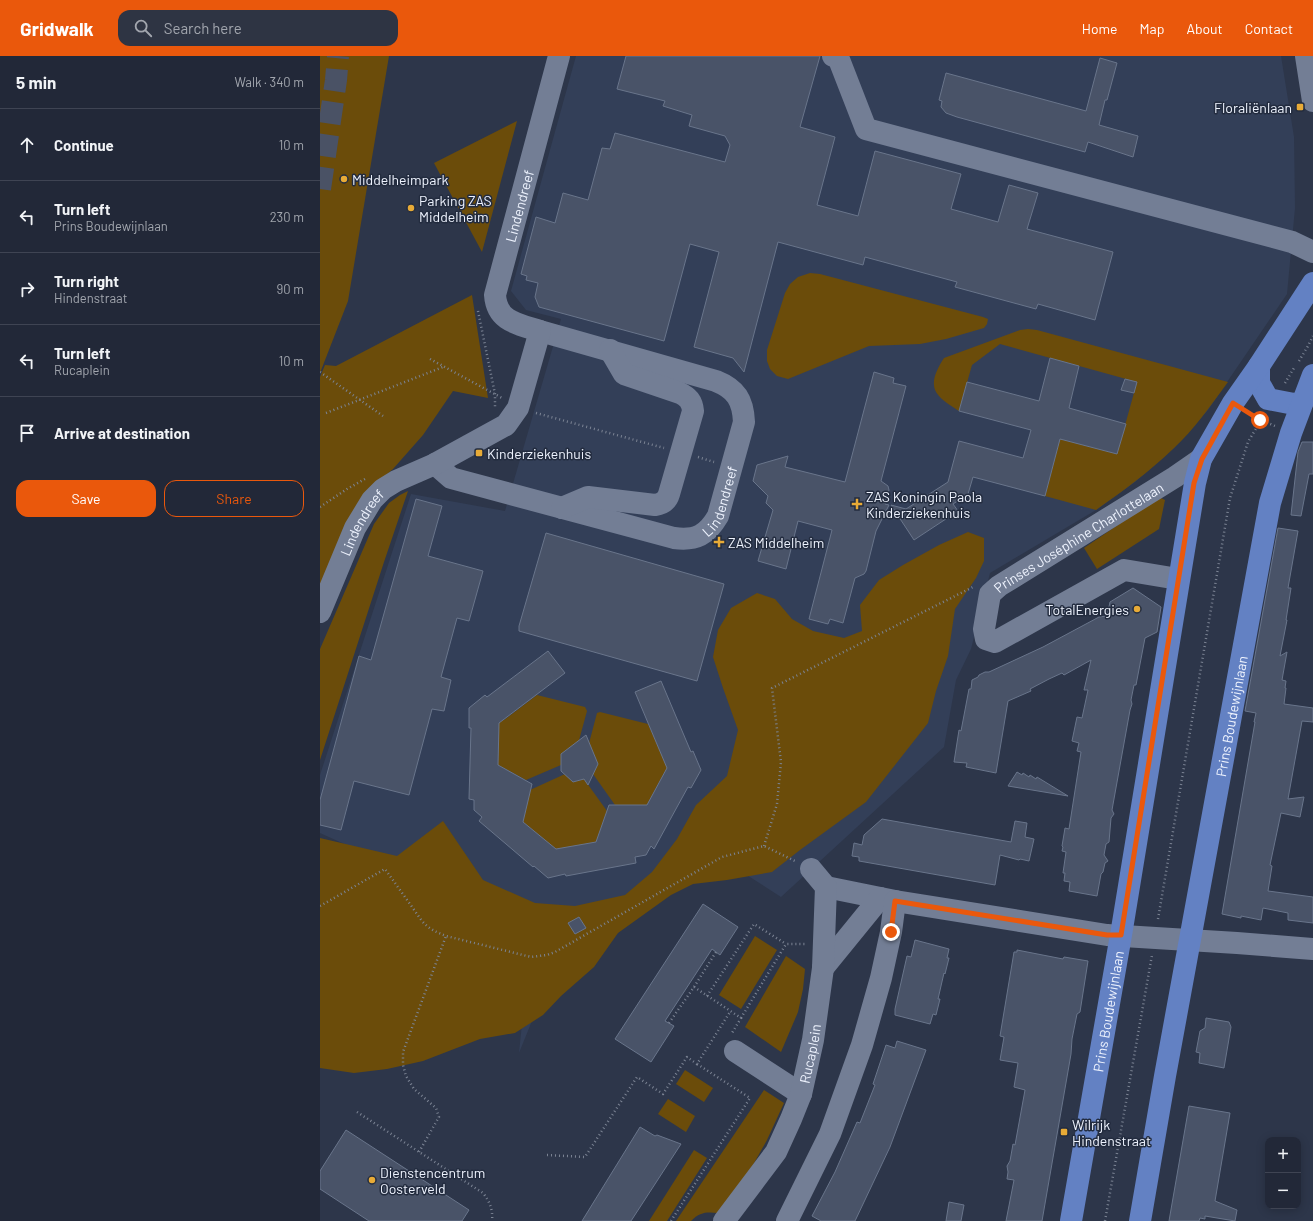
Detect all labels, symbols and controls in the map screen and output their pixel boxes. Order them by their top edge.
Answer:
search box [118,10,398,46]
text: Gridwalk [20,17,94,40]
icon: search [132,17,154,39]
text: Search here [164,19,242,37]
text: Home [1082,20,1118,37]
text: Map [1140,20,1164,37]
text: About [1186,20,1223,37]
text: Contact [1245,20,1293,37]
text: 5 min [16,72,56,92]
text: Walk · 340 m [235,74,304,90]
place label: Floraliënlaan [1214,99,1292,116]
marker: Floraliënlaan [1295,102,1305,112]
icon: ahead [16,134,38,156]
text: Continue [54,136,114,154]
text: 10 m [279,137,304,153]
street label: Lindendreef [501,168,537,244]
place label: Middelheimpark [352,171,449,188]
marker: Middelheimpark [339,174,349,184]
place label: Parking ZAS Middelheim [419,192,492,225]
text: Turn left [54,200,110,218]
marker: Parking ZAS Middelheim [406,203,416,213]
icon: left [16,206,38,228]
text: 230 m [270,209,304,225]
text: Prins Boudewijnlaan [54,218,168,234]
text: Turn right [54,272,119,290]
icon: right [16,278,38,300]
text: 90 m [277,281,304,297]
text: Hindenstraat [54,290,127,306]
text: Turn left [54,344,110,362]
icon: left [16,350,38,372]
text: 10 m [279,353,304,369]
text: Rucaplein [54,362,110,378]
route start [1251,411,1269,429]
icon: arrive [16,422,38,444]
text: Arrive at destination [54,424,190,442]
place label: Kinderziekenhuis [487,445,591,462]
marker: Kinderziekenhuis [474,448,484,458]
street label: Lindendreef [698,464,740,540]
street label: Prinses Joséphine Charlottelaan [990,478,1166,596]
button: Save [16,480,156,517]
button: Share [164,480,304,517]
street label: Lindendreef [336,485,387,558]
place label: ZAS Koningin Paola Kinderziekenhuis [866,488,982,521]
marker: ZAS Koningin Paola Kinderziekenhuis [851,498,863,510]
place label: ZAS Middelheim [728,534,824,551]
marker: ZAS Middelheim [713,536,725,548]
place label: TotalEnergies [1046,601,1129,618]
marker: TotalEnergies [1132,604,1142,614]
street label: Prins Boudewijnlaan [1212,654,1250,778]
route end [882,923,900,941]
street label: Prins Boudewijnlaan [1089,949,1127,1073]
street label: Rucaplein [795,1023,824,1085]
place label: Wilrijk Hindenstraat [1072,1116,1151,1149]
marker: Wilrijk Hindenstraat [1059,1127,1069,1137]
map controls [1265,1137,1301,1209]
button: + [1265,1137,1301,1173]
place label: Dienstencentrum Oosterveld [380,1164,485,1197]
button: − [1265,1173,1301,1209]
marker: Dienstencentrum Oosterveld [367,1175,377,1185]

